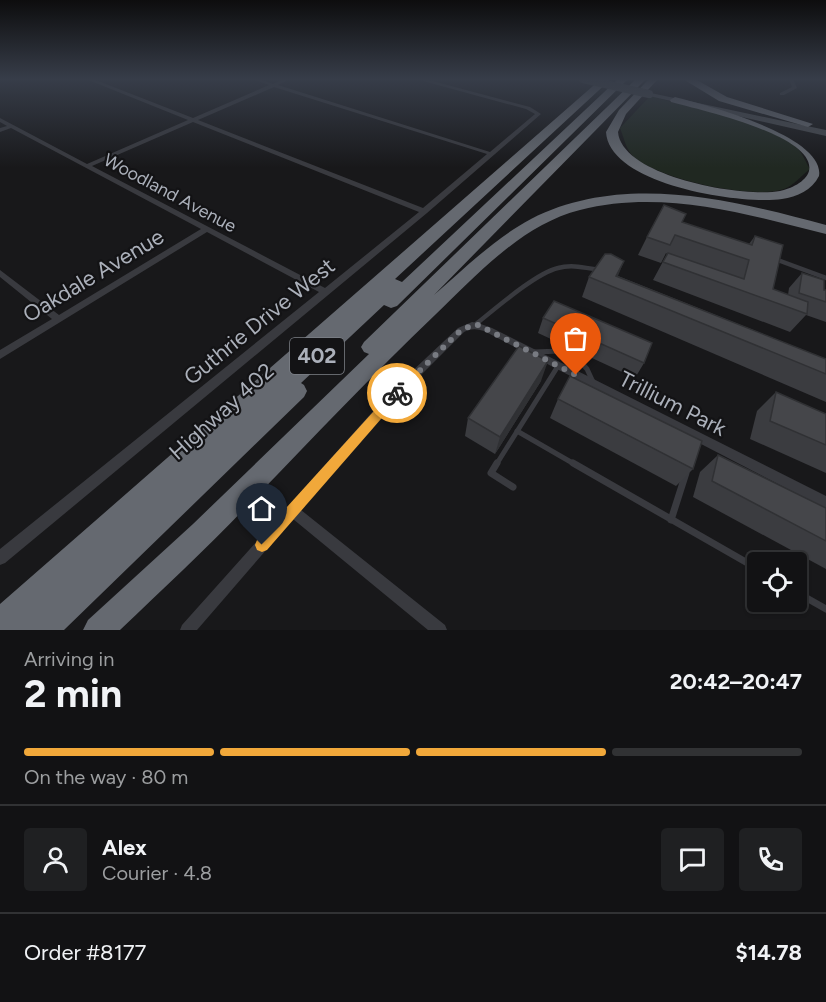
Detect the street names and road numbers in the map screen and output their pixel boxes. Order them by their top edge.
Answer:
street label: Woodland Avenue [100,149,240,237]
street label: Oakdale Avenue [18,223,169,328]
street label: Guthrie Drive West [178,252,340,391]
road number: 402 [290,338,344,374]
street label: Highway 402 [163,357,279,465]
street label: Trillium Park [615,365,731,442]

